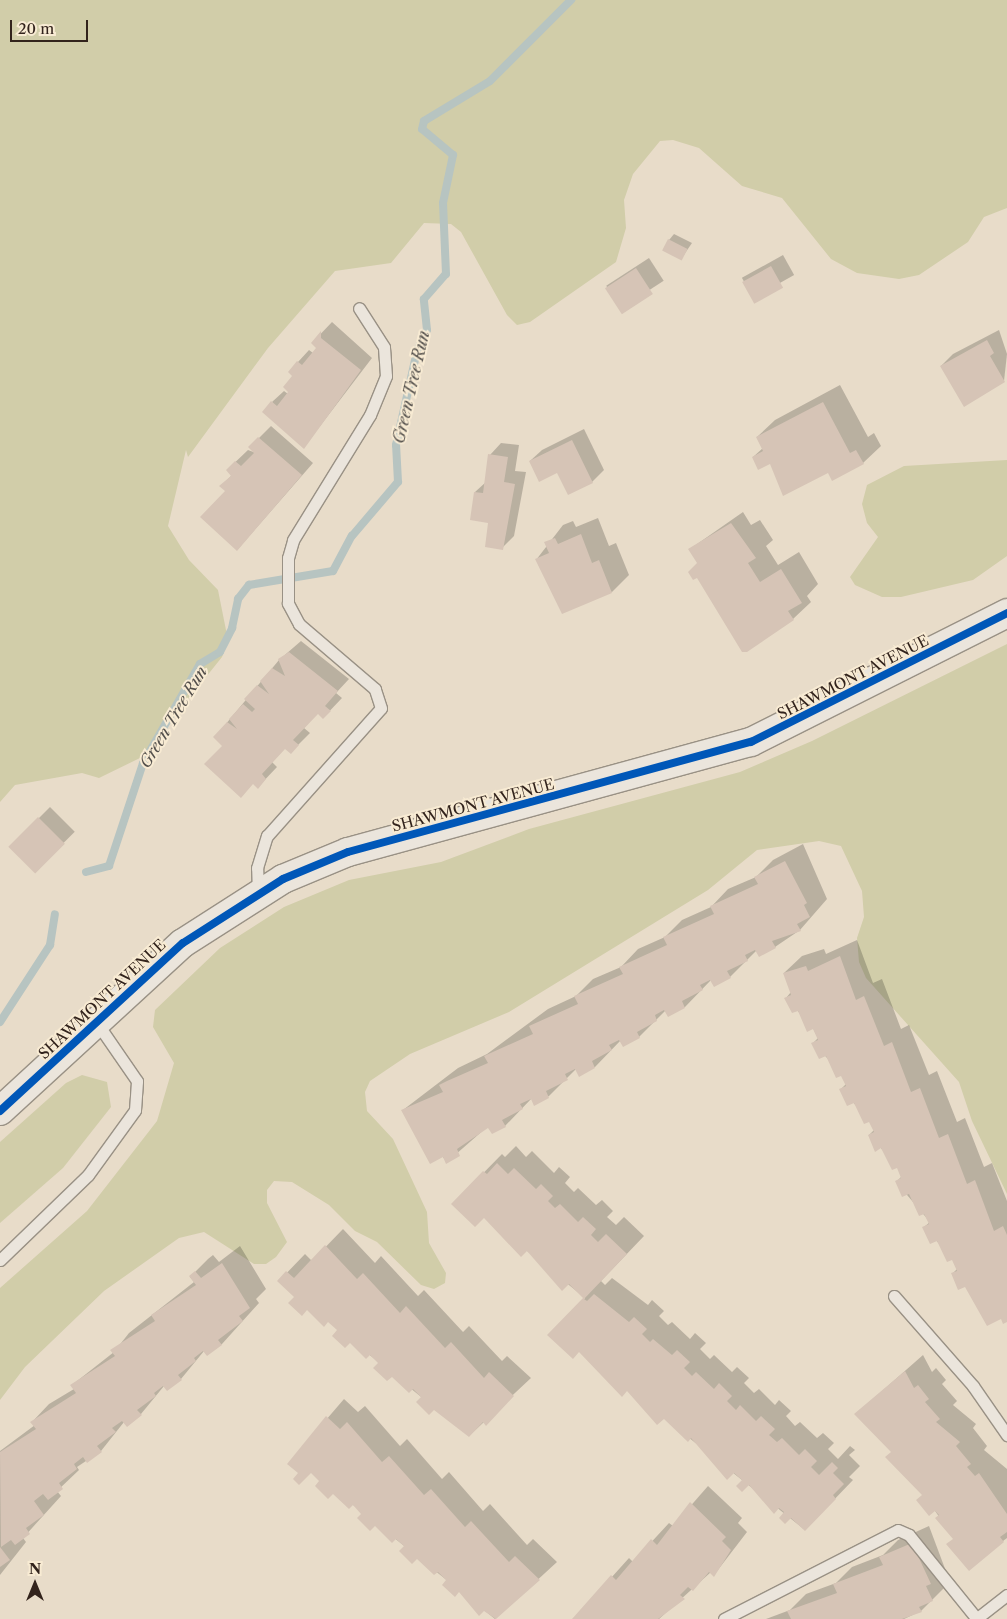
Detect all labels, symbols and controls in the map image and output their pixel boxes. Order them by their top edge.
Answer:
scale bar [12,10,90,42]
text: 20 m [18,19,54,38]
water label: Green Tree Run [389,329,433,445]
street label: SHAWMONT AVENUE [774,631,932,723]
water label: Green Tree Run [135,663,211,771]
street label: SHAWMONT AVENUE [389,775,557,835]
street label: SHAWMONT AVENUE [34,935,170,1063]
north arrow [10,1559,60,1609]
text: N [29,1560,41,1578]

